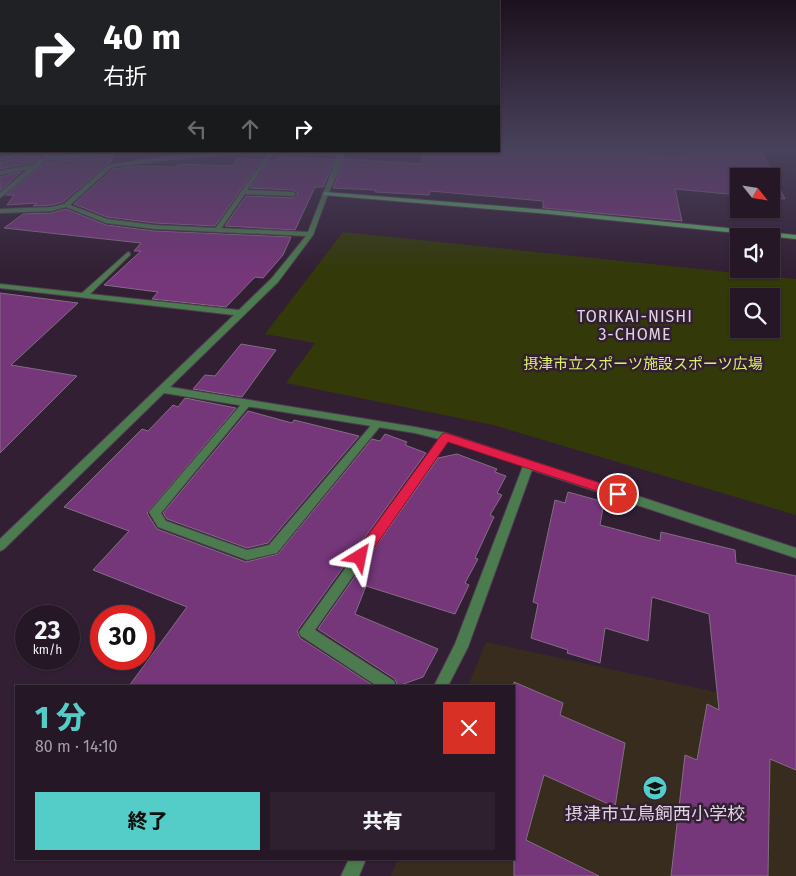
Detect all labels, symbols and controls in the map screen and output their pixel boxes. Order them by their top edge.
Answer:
text: 40 m [103,16,181,58]
icon: right [20,20,85,85]
text: 右折 [103,63,147,90]
icon: left [183,115,211,143]
icon: ahead [236,115,264,143]
icon: right [289,115,317,143]
north arrow [730,168,780,218]
map controls [730,168,780,338]
button: sound [730,228,780,278]
button: search [730,288,780,338]
district label: TORIKAI-NISHI 3-CHOME [577,307,693,344]
park label: 摂津市立スポーツ施設スポーツ広場 [523,355,763,373]
pin [597,473,639,515]
icon: arrive [604,480,632,508]
position arrow [333,530,385,582]
speed limit sign: 30 [90,605,155,670]
text: 23 [35,616,60,646]
text: km/h [33,643,62,657]
text: 1 分 [35,700,86,736]
button: close [443,702,495,754]
text: 80 m · 14:10 [35,737,118,756]
school or university icon: 摂津市立鳥飼西小学校 [642,775,668,801]
button: 終了 [35,792,260,850]
button: 共有 [270,792,495,850]
place label: 摂津市立鳥飼西小学校 [565,803,745,825]

